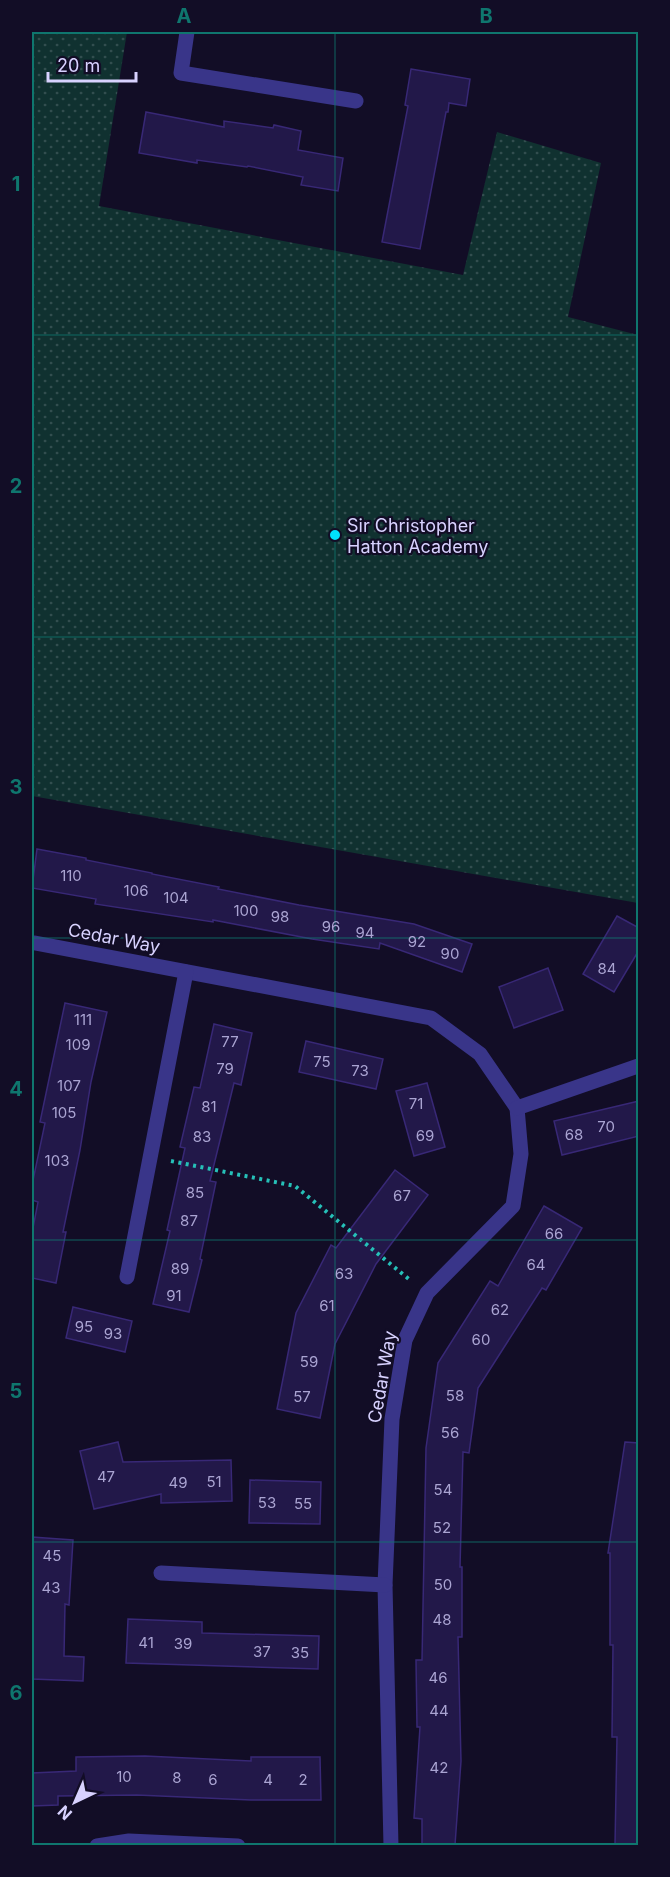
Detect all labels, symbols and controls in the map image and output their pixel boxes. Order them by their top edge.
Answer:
text: A [177,4,192,28]
text: B [479,4,493,28]
scale bar [48,45,136,83]
text: 20 m [57,55,100,76]
text: 1 [12,172,20,196]
text: 2 [10,474,22,498]
place label: Sir Christopher Hatton Academy [347,515,488,557]
marker: Sir Christopher Hatton Academy [328,528,342,542]
text: 3 [10,775,22,799]
house number: 110 [60,866,82,885]
house number: 106 [124,881,148,900]
house number: 104 [163,888,189,907]
house number: 100 [233,901,259,920]
house number: 98 [271,907,289,926]
house number: 96 [322,917,340,936]
street label: Cedar Way [66,919,162,957]
house number: 94 [356,923,375,942]
house number: 92 [408,932,426,951]
house number: 90 [441,944,459,963]
house number: 84 [598,959,616,978]
house number: 111 [74,1010,92,1029]
house number: 77 [221,1032,239,1051]
house number: 109 [66,1035,90,1054]
house number: 75 [313,1052,331,1071]
house number: 79 [216,1059,234,1078]
house number: 73 [351,1061,369,1080]
house number: 107 [57,1076,81,1095]
text: 4 [9,1077,23,1101]
house number: 71 [409,1094,423,1113]
house number: 81 [201,1097,217,1116]
house number: 105 [52,1103,76,1122]
house number: 70 [597,1117,615,1136]
house number: 68 [565,1125,583,1144]
house number: 69 [416,1126,434,1145]
house number: 83 [193,1127,211,1146]
house number: 103 [45,1151,69,1170]
house number: 85 [186,1183,204,1202]
house number: 67 [393,1186,411,1205]
house number: 87 [180,1211,198,1230]
house number: 66 [545,1224,563,1243]
house number: 64 [527,1255,546,1274]
house number: 89 [171,1259,189,1278]
house number: 63 [335,1264,353,1283]
house number: 91 [166,1286,182,1305]
house number: 61 [319,1296,335,1315]
house number: 62 [491,1300,509,1319]
house number: 95 [75,1317,93,1336]
house number: 93 [104,1324,122,1343]
street label: Cedar Way [364,1329,400,1425]
house number: 60 [472,1330,490,1349]
house number: 59 [300,1352,318,1371]
text: 5 [10,1379,22,1403]
house number: 58 [446,1386,464,1405]
house number: 57 [293,1387,311,1406]
house number: 56 [441,1423,459,1442]
house number: 47 [97,1467,115,1486]
house number: 51 [206,1472,222,1491]
house number: 49 [169,1473,188,1492]
house number: 54 [434,1480,452,1499]
house number: 53 [258,1493,276,1512]
house number: 55 [294,1494,312,1513]
house number: 52 [433,1518,451,1537]
house number: 45 [43,1546,61,1565]
house number: 50 [434,1575,452,1594]
house number: 43 [42,1578,60,1597]
house number: 48 [433,1610,451,1629]
house number: 41 [138,1633,154,1652]
house number: 39 [174,1634,192,1653]
house number: 37 [253,1642,271,1661]
house number: 35 [291,1643,309,1662]
house number: 46 [429,1668,448,1687]
text: 6 [10,1681,23,1705]
house number: 44 [429,1701,449,1720]
house number: 42 [430,1758,448,1777]
house number: 10 [116,1767,132,1786]
house number: 8 [172,1768,182,1787]
house number: 6 [208,1770,218,1789]
house number: 4 [263,1770,273,1789]
house number: 2 [298,1770,308,1789]
north arrow [45,1772,105,1832]
text: N [53,1801,76,1824]

